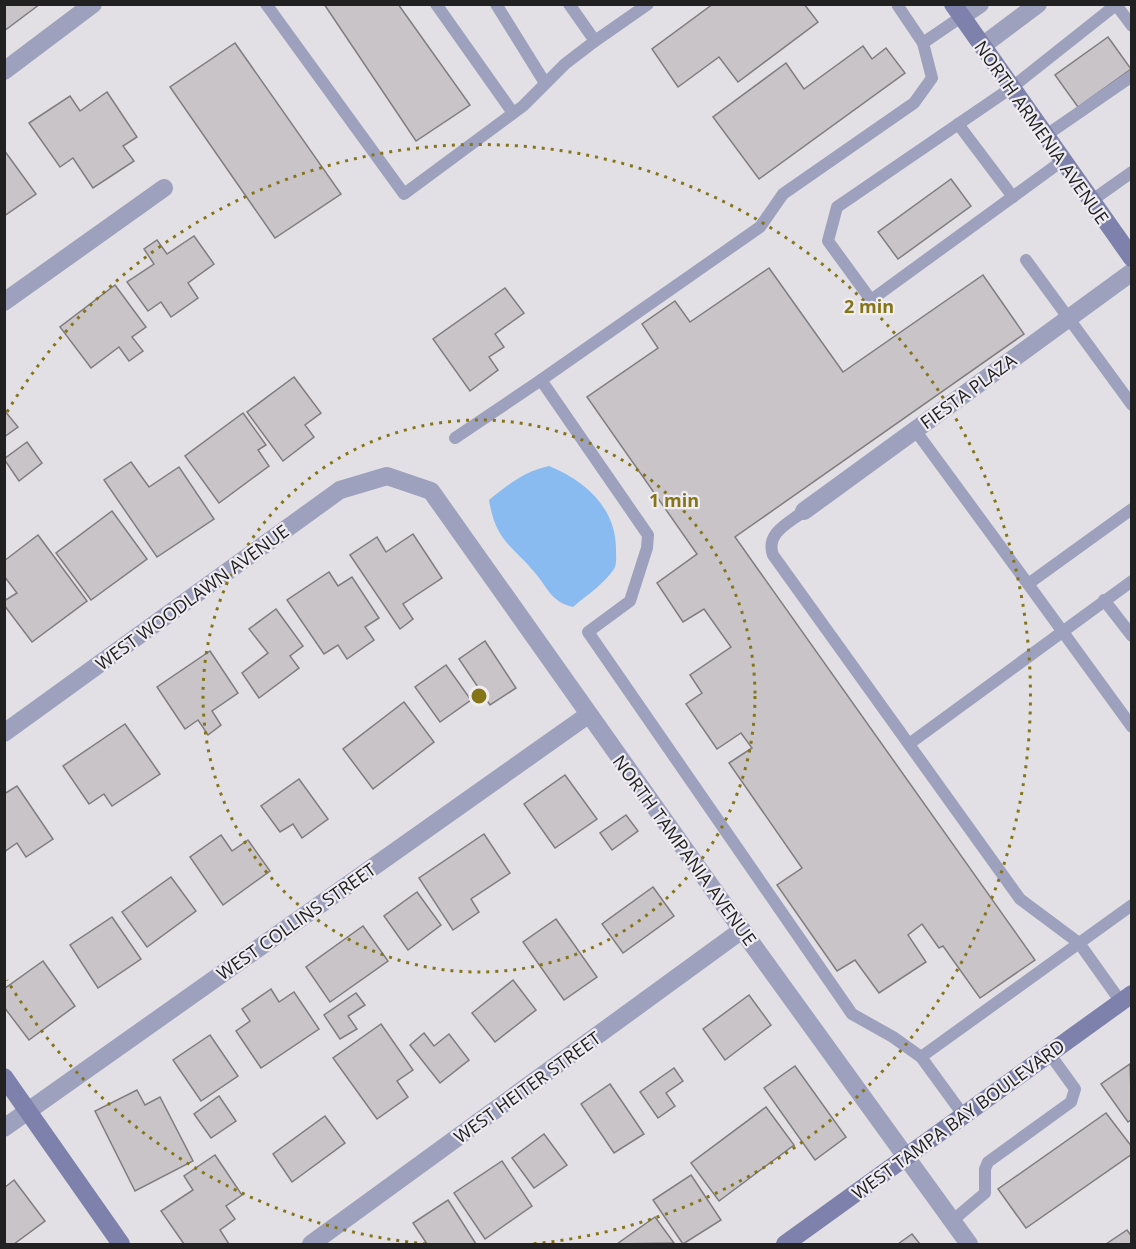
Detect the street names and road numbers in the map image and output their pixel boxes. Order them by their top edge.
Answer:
street label: NORTH ARMENIA AVENUE [969,36,1115,228]
street label: FIESTA PLAZA [915,348,1021,434]
street label: WEST WOODLAWN AVENUE [91,519,293,675]
street label: NORTH TAMPANIA AVENUE [608,750,762,950]
street label: WEST COLLINS STREET [212,857,380,985]
street label: WEST HEITER STREET [449,1026,605,1148]
street label: WEST TAMPA BAY BOULEVARD [847,1034,1069,1204]

